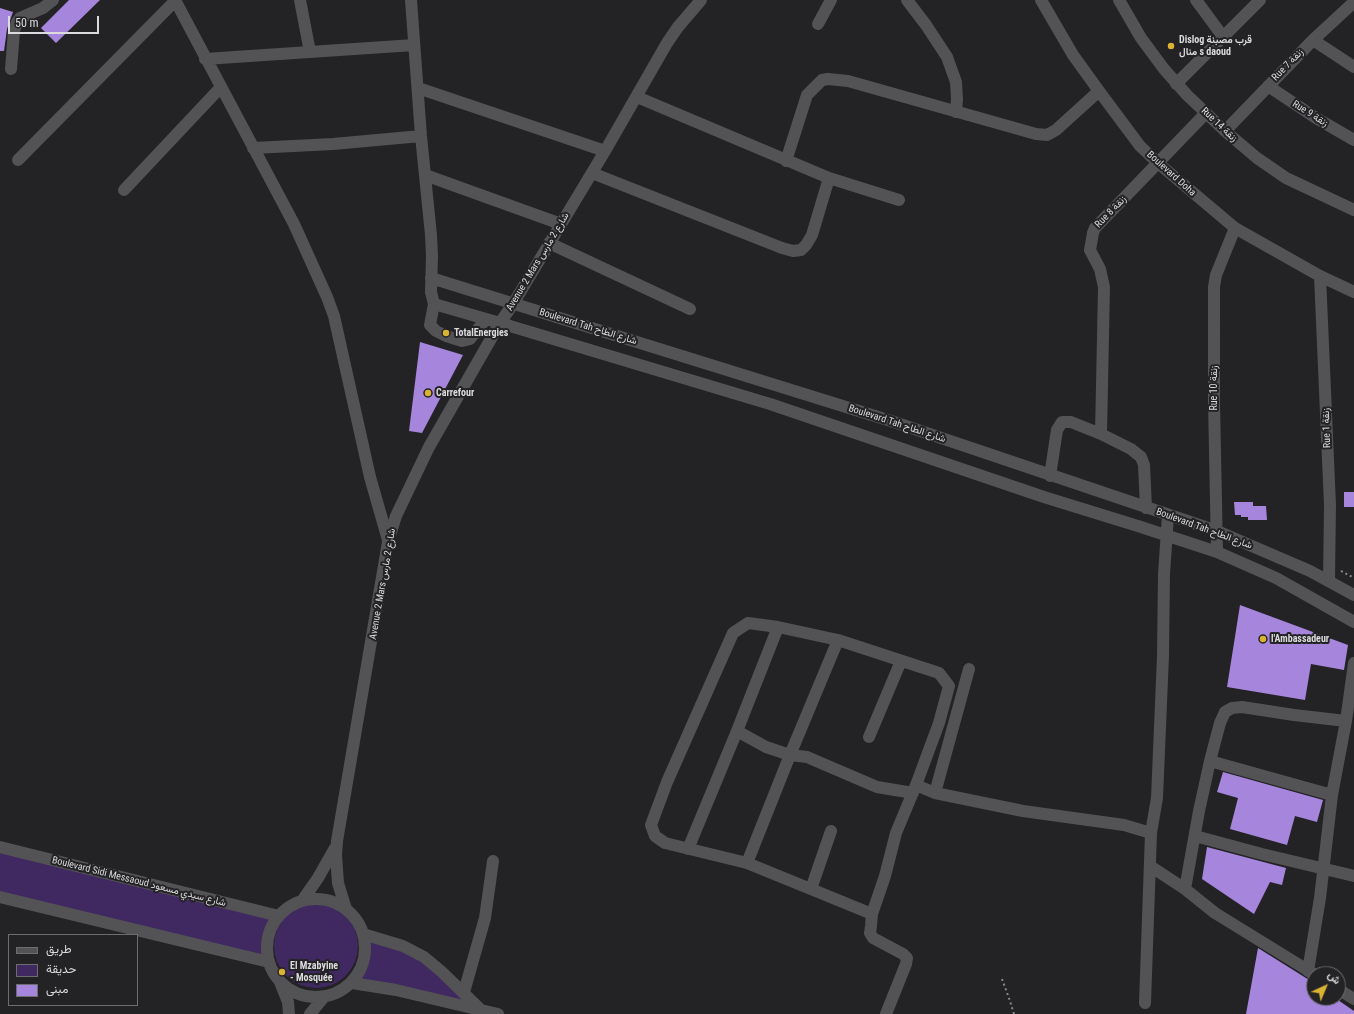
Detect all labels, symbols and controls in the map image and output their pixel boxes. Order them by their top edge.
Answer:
scale bar [10,8,101,34]
text: 50 m [15,16,39,30]
place label: Dislog قرب مصبنة منال s daoud [1179,34,1252,58]
marker: Dislog قرب مصبنة منال s daoud [1166,41,1176,51]
street label: Rue 7 زنقة [1270,46,1306,84]
street label: Rue 9 زنقة [1290,98,1330,130]
street label: Rue 14 زنقة [1198,105,1240,145]
street label: Boulevard Doha [1144,149,1198,199]
street label: Rue 8 زنقة [1093,193,1129,231]
street label: Avenue 2 Mars شارع 2 مارس [504,211,572,313]
street label: Boulevard Tah شارع الطاح [538,306,638,348]
place label: TotalEnergies [454,327,508,339]
marker: TotalEnergies [441,328,451,338]
street label: Rue 10 زنقة [1208,365,1220,411]
place label: Carrefour [436,387,474,399]
marker: Carrefour [423,388,433,398]
street label: Boulevard Tah شارع الطاح [847,403,947,445]
street label: Rue 1 زنقة [1320,408,1334,448]
street label: Boulevard Tah شارع الطاح [1154,506,1254,552]
street label: Avenue 2 Mars شارع 2 مارس [367,528,399,640]
place label: l'Ambassadeur [1271,633,1329,645]
marker: l'Ambassadeur [1258,634,1268,644]
street label: Boulevard Sidi Messaoud شارع سيدي مسعود [51,855,227,909]
legend [8,934,138,1006]
text: طريق [46,942,71,956]
place label: El Mzabyine - Mosquée [290,960,338,984]
text: حديقة [46,962,76,976]
north arrow [1306,966,1346,1006]
marker: El Mzabyine - Mosquée [277,967,287,977]
text: ش [1325,968,1343,987]
text: مبنى [46,982,68,996]

